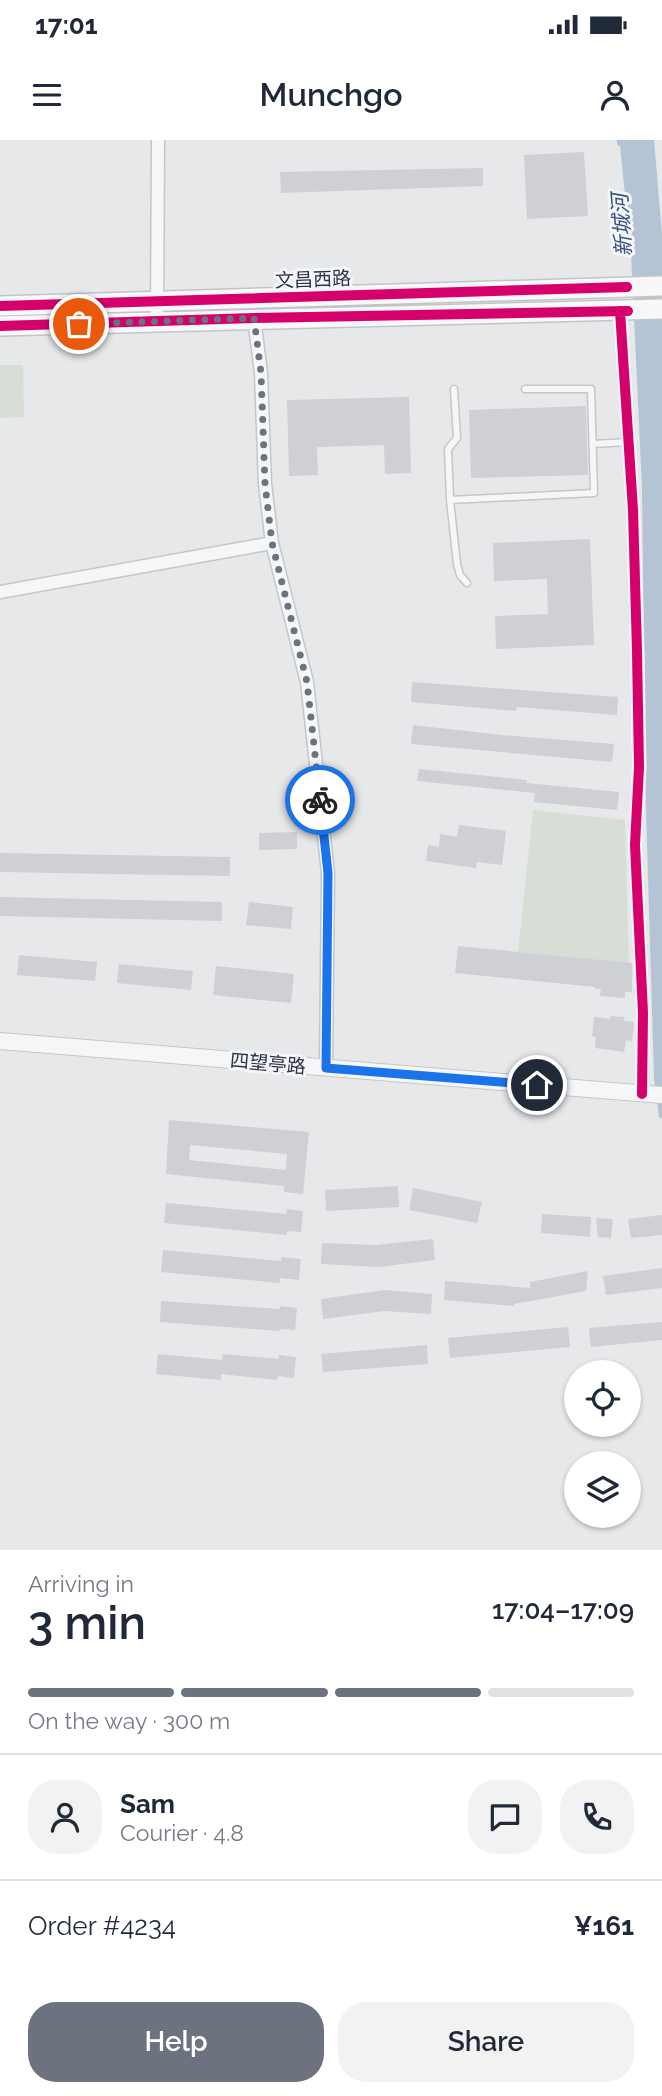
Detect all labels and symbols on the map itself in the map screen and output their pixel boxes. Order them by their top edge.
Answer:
water label: 新城河 [607,189,636,257]
street label: 文昌西路 [275,267,351,291]
pin [49,294,109,354]
courier [285,765,355,835]
street label: 四望亭路 [229,1049,307,1077]
pin [507,1055,567,1115]

